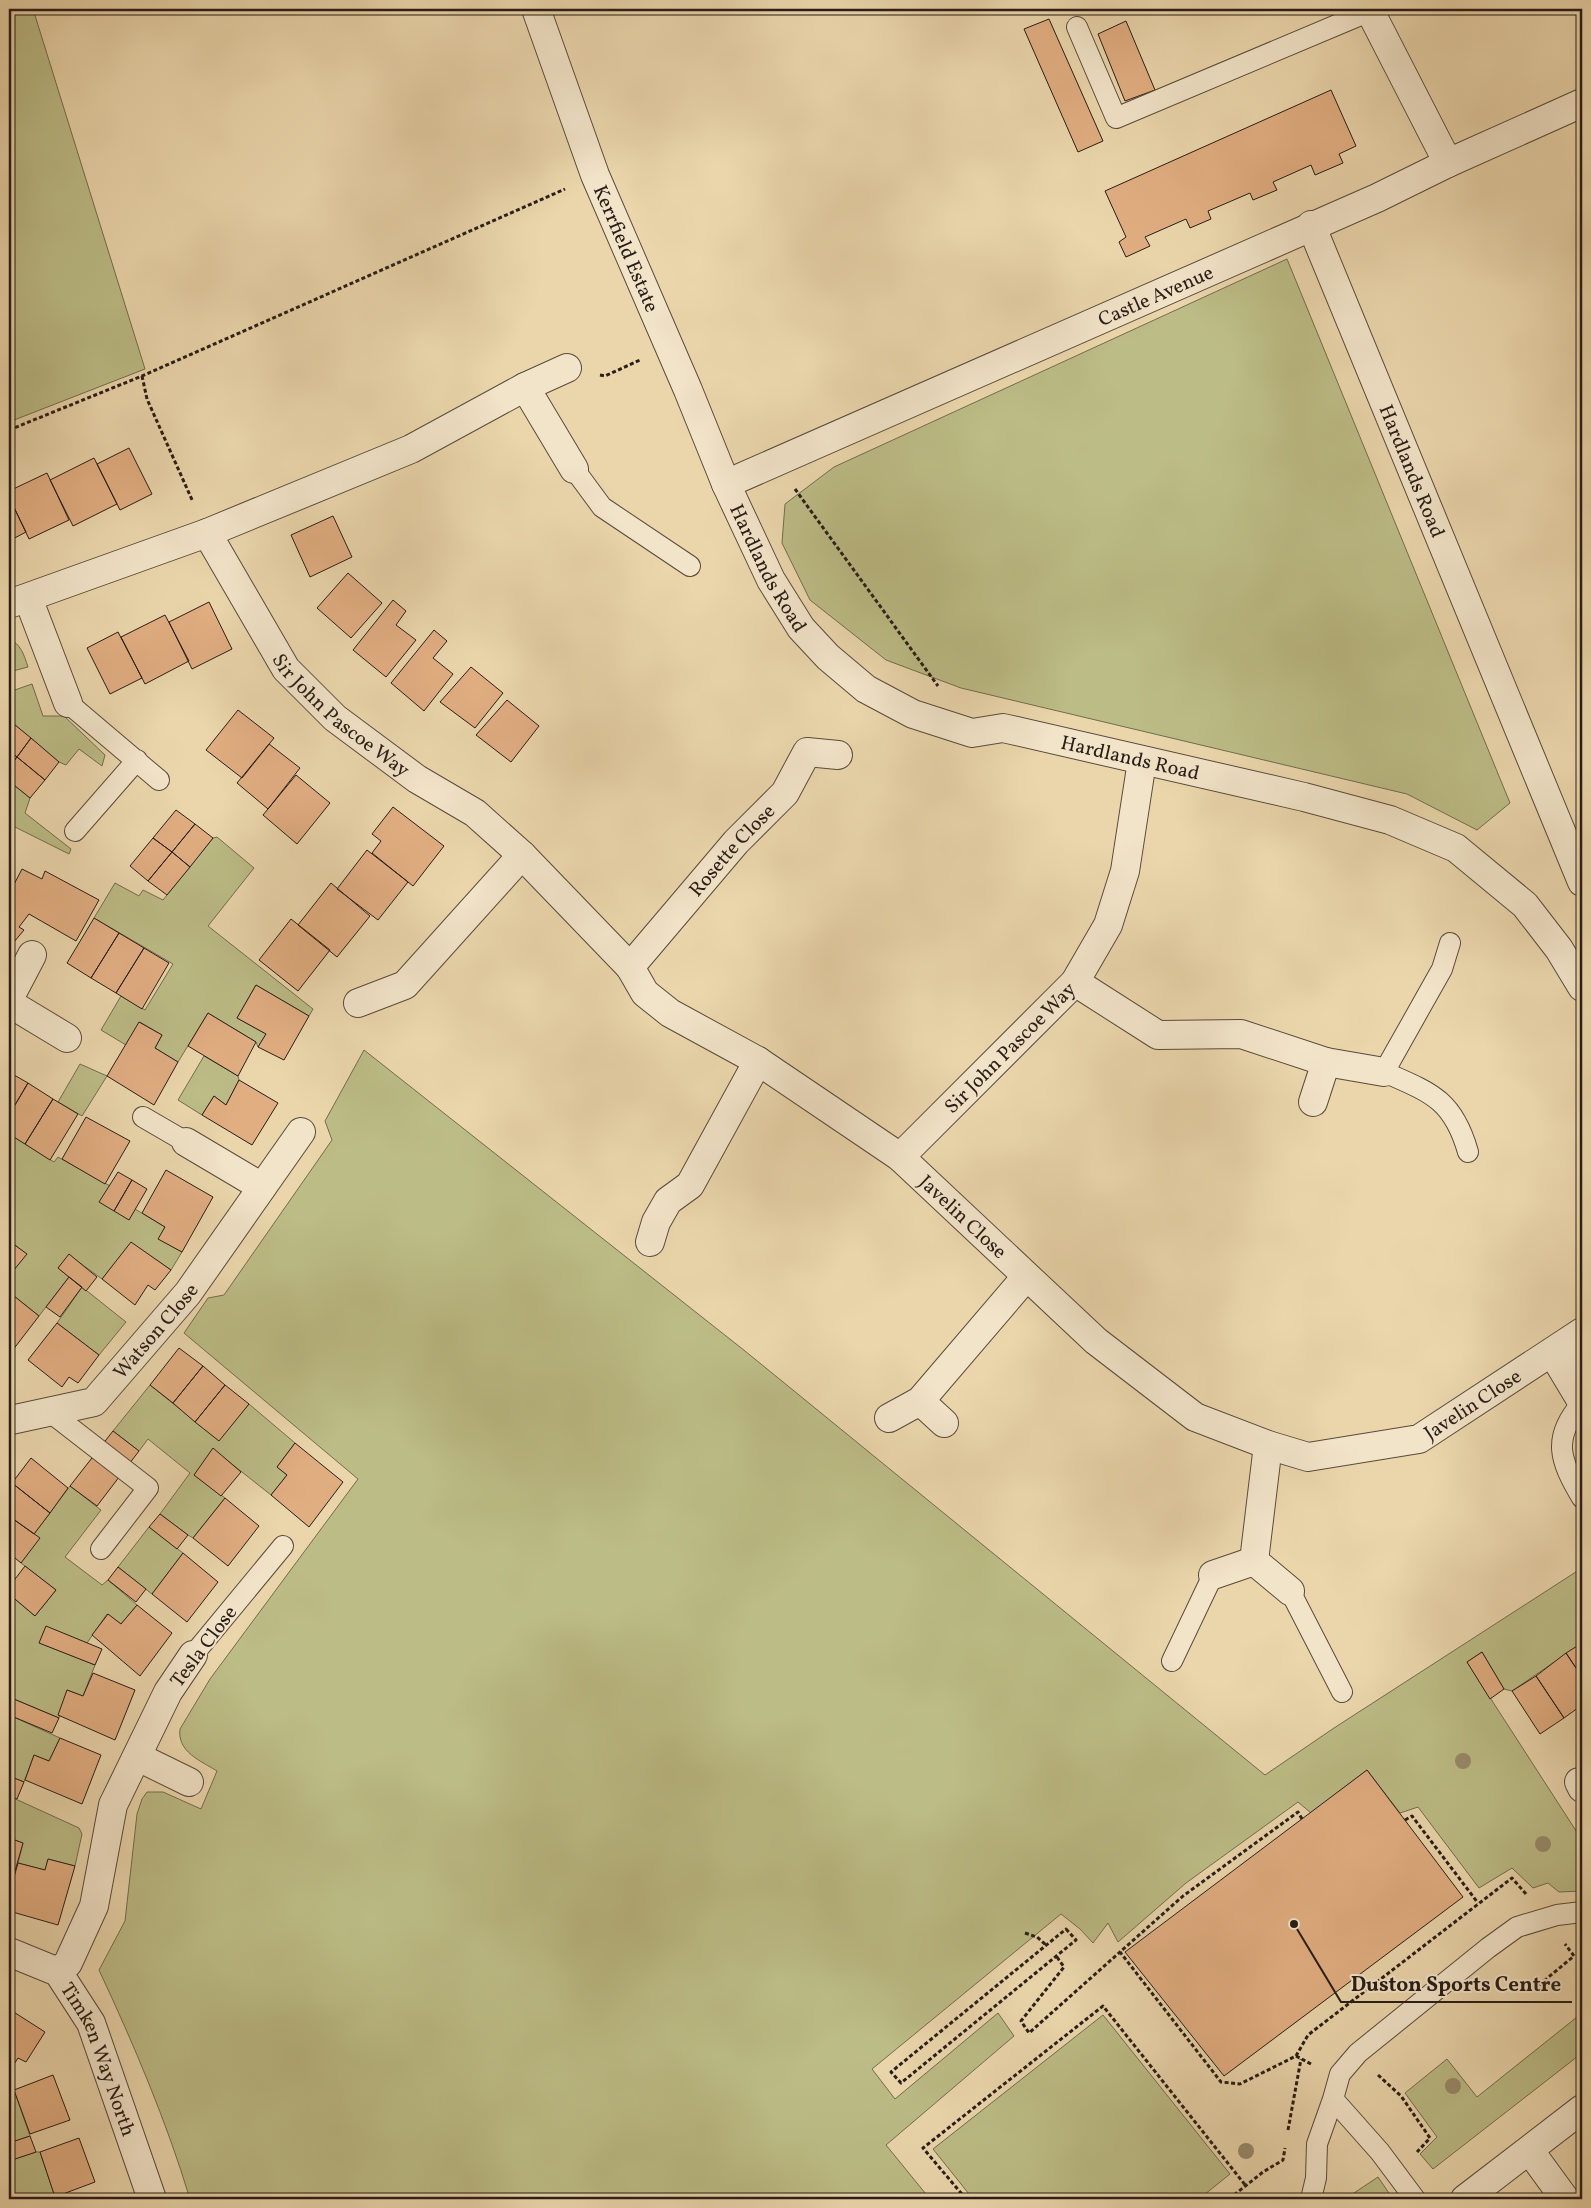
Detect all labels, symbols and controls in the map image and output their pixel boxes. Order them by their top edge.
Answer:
street label: Kerrfield Estate [585,181,665,317]
street label: Castle Avenue [1094,260,1218,335]
street label: Hardlands Road [1371,401,1451,542]
street label: Hardlands Road [721,500,812,638]
street label: Sir John Pascoe Way [264,649,415,785]
street label: Hardlands Road [1058,730,1202,789]
street label: Rosette Close [683,798,782,904]
street label: Sir John Pascoe Way [939,977,1083,1121]
street label: Javelin Close [912,1169,1012,1266]
street label: Watson Close [108,1279,206,1386]
street label: Javelin Close [1419,1363,1528,1448]
street label: Tesla Close [165,1600,245,1694]
callout: Duston Sports Centre [1341,1966,1572,2002]
text: Duston Sports Centre [1351,1971,1561,2000]
street label: Timken Way North [52,1978,141,2141]

